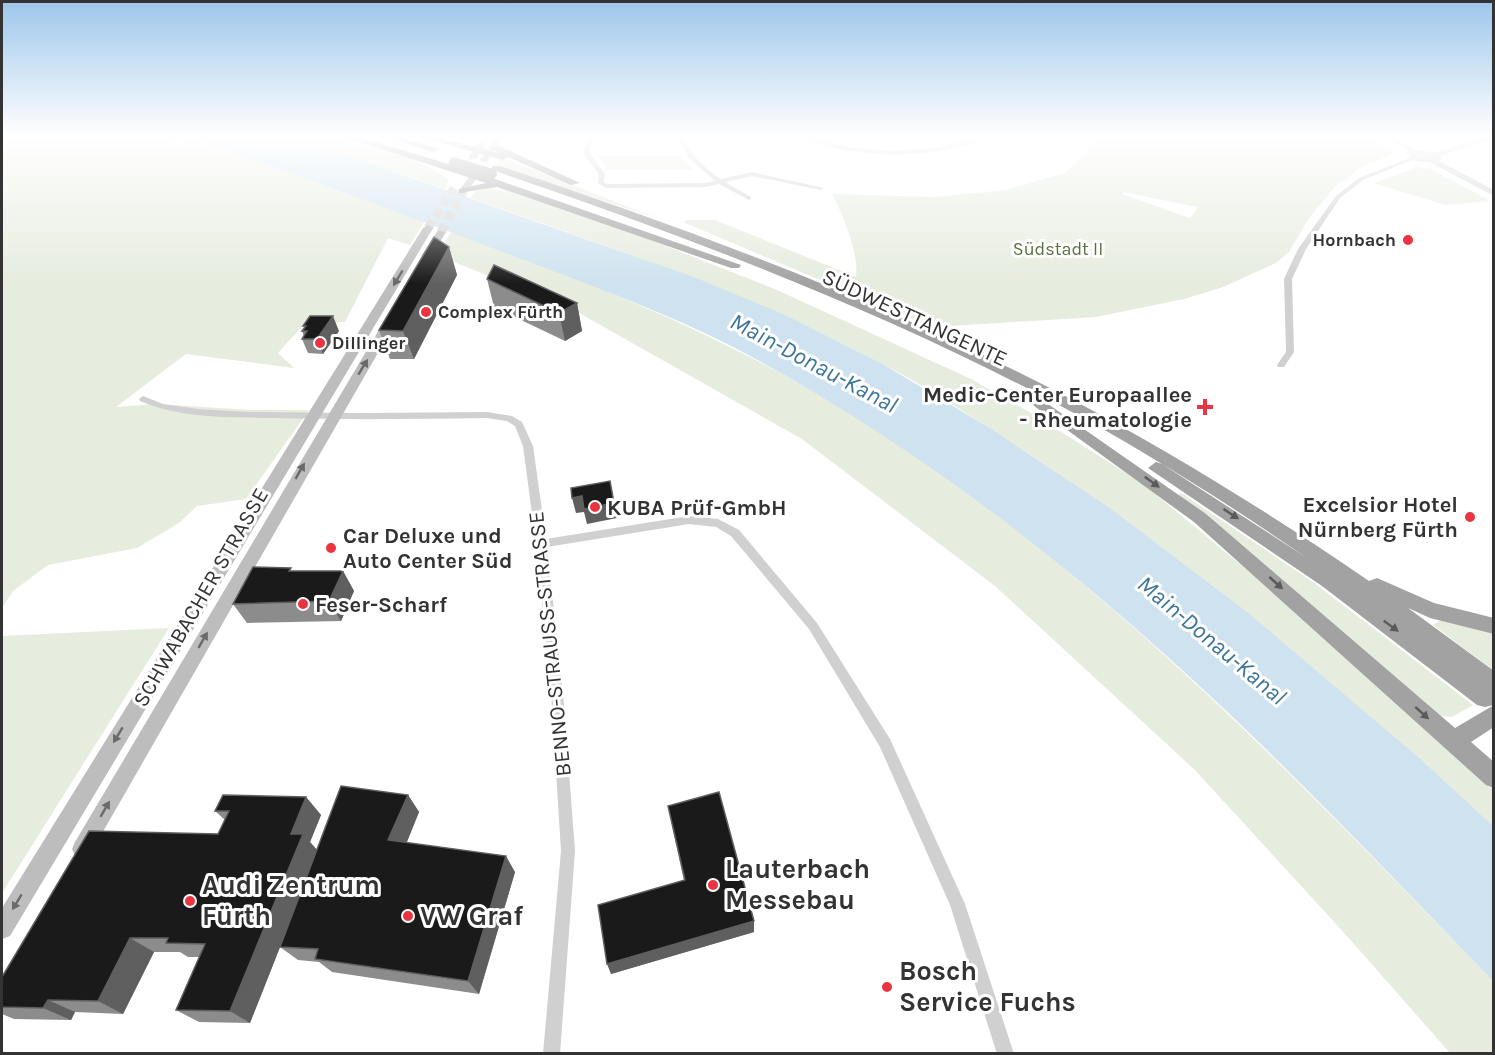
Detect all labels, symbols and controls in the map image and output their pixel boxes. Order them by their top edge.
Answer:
place label: Hornbach [1313,229,1396,251]
marker: Hornbach [1401,233,1415,247]
park label: Südstadt II [1013,238,1103,260]
street label: SÜDWESTTANGENTE [818,264,1011,372]
one-way arrow [392,270,403,286]
place label: Complex Fürth [438,301,563,323]
marker: Complex Fürth [419,305,433,319]
water label: Main-Donau-Kanal [725,307,903,419]
place label: Dillinger [332,332,405,354]
marker: Dillinger [313,336,327,350]
one-way arrow [357,359,368,375]
place label: Medic-Center Europaallee - Rheumatologie [923,382,1192,433]
marker: Medic-Center Europaallee - Rheumatologie [1196,398,1214,416]
one-way arrow [295,463,306,479]
one-way arrow [1144,476,1160,488]
street label: SCHWABACHER STRASSE [128,484,274,711]
place label: Excelsior Hotel Nürnberg Fürth [1298,492,1458,543]
place label: KUBA Prüf-GmbH [607,495,786,521]
marker: KUBA Prüf-GmbH [588,500,602,514]
one-way arrow [1223,509,1239,520]
street label: BENNO-STRAUSS-STRASSE [523,510,577,778]
marker: Excelsior Hotel Nürnberg Fürth [1463,510,1477,524]
place label: Car Deluxe und Auto Center Süd [343,523,512,574]
marker: Car Deluxe und Auto Center Süd [324,541,338,555]
water label: Main-Donau-Kanal [1132,570,1292,710]
one-way arrow [1269,576,1284,590]
place label: Feser-Scharf [315,592,448,618]
marker: Feser-Scharf [296,597,310,611]
one-way arrow [1383,619,1398,631]
one-way arrow [198,631,208,648]
one-way arrow [1414,706,1429,719]
one-way arrow [113,727,124,744]
one-way arrow [100,800,110,817]
place label: Lauterbach Messebau [725,853,870,916]
place label: Audi Zentrum Fürth [202,869,380,932]
marker: Lauterbach Messebau [706,878,720,892]
one-way arrow [12,894,22,911]
marker: Audi Zentrum Fürth [183,894,197,908]
place label: VW Graf [420,900,523,932]
marker: VW Graf [401,909,415,923]
place label: Bosch Service Fuchs [899,955,1076,1018]
marker: Bosch Service Fuchs [880,980,894,994]

